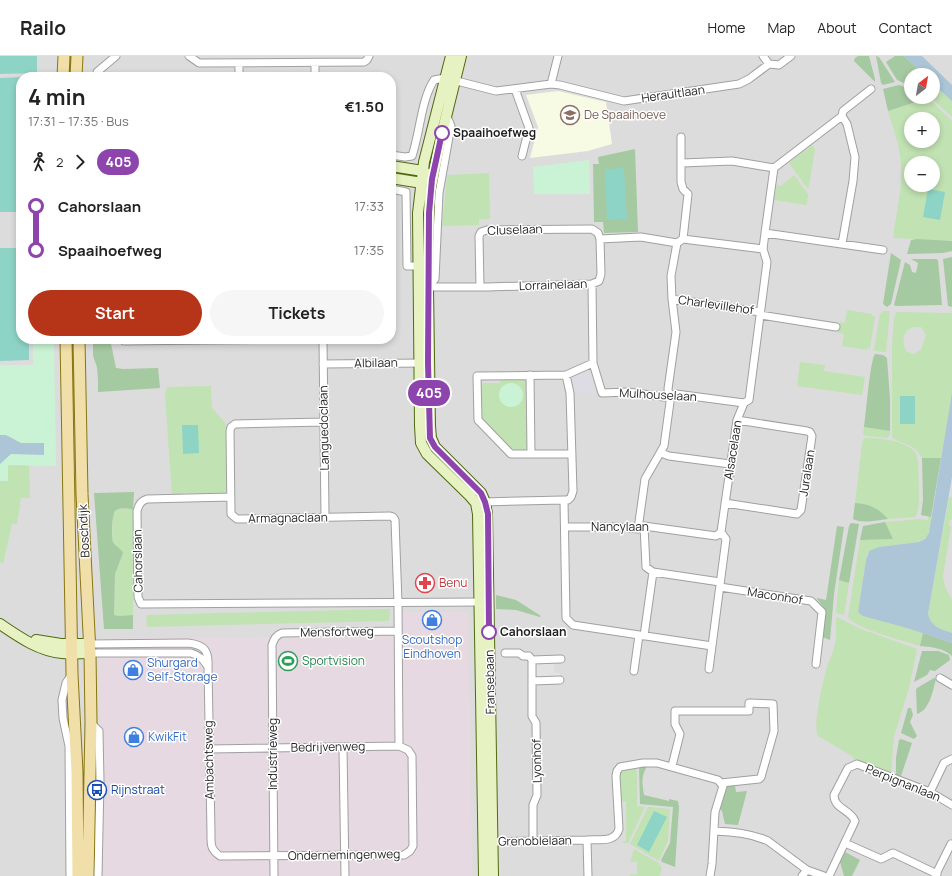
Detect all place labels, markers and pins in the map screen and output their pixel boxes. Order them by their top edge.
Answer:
school or university icon: De Spaaihoeve [559,104,581,126]
place label: De Spaaihoeve [584,106,666,123]
place label: Spaaihoefweg [453,124,536,141]
marker: Spaaihoefweg [434,125,450,141]
pharmacy icon: Benu [414,572,436,594]
place label: Benu [439,574,467,591]
shop icon: Scoutshop Eindhoven [421,609,443,631]
place label: Cahorslaan [500,623,566,640]
marker: Cahorslaan [481,624,497,640]
place label: Scoutshop Eindhoven [402,631,462,662]
sports icon: Sportvision [277,650,299,672]
place label: Sportvision [302,652,365,669]
place label: Shurgard Self-Storage [147,654,217,685]
shop icon: Shurgard Self-Storage [122,659,144,681]
shop icon: KwikFit [123,726,145,748]
place label: KwikFit [148,728,187,745]
bus stop icon: Rijnstraat [86,779,108,801]
place label: Rijnstraat [111,781,165,798]

